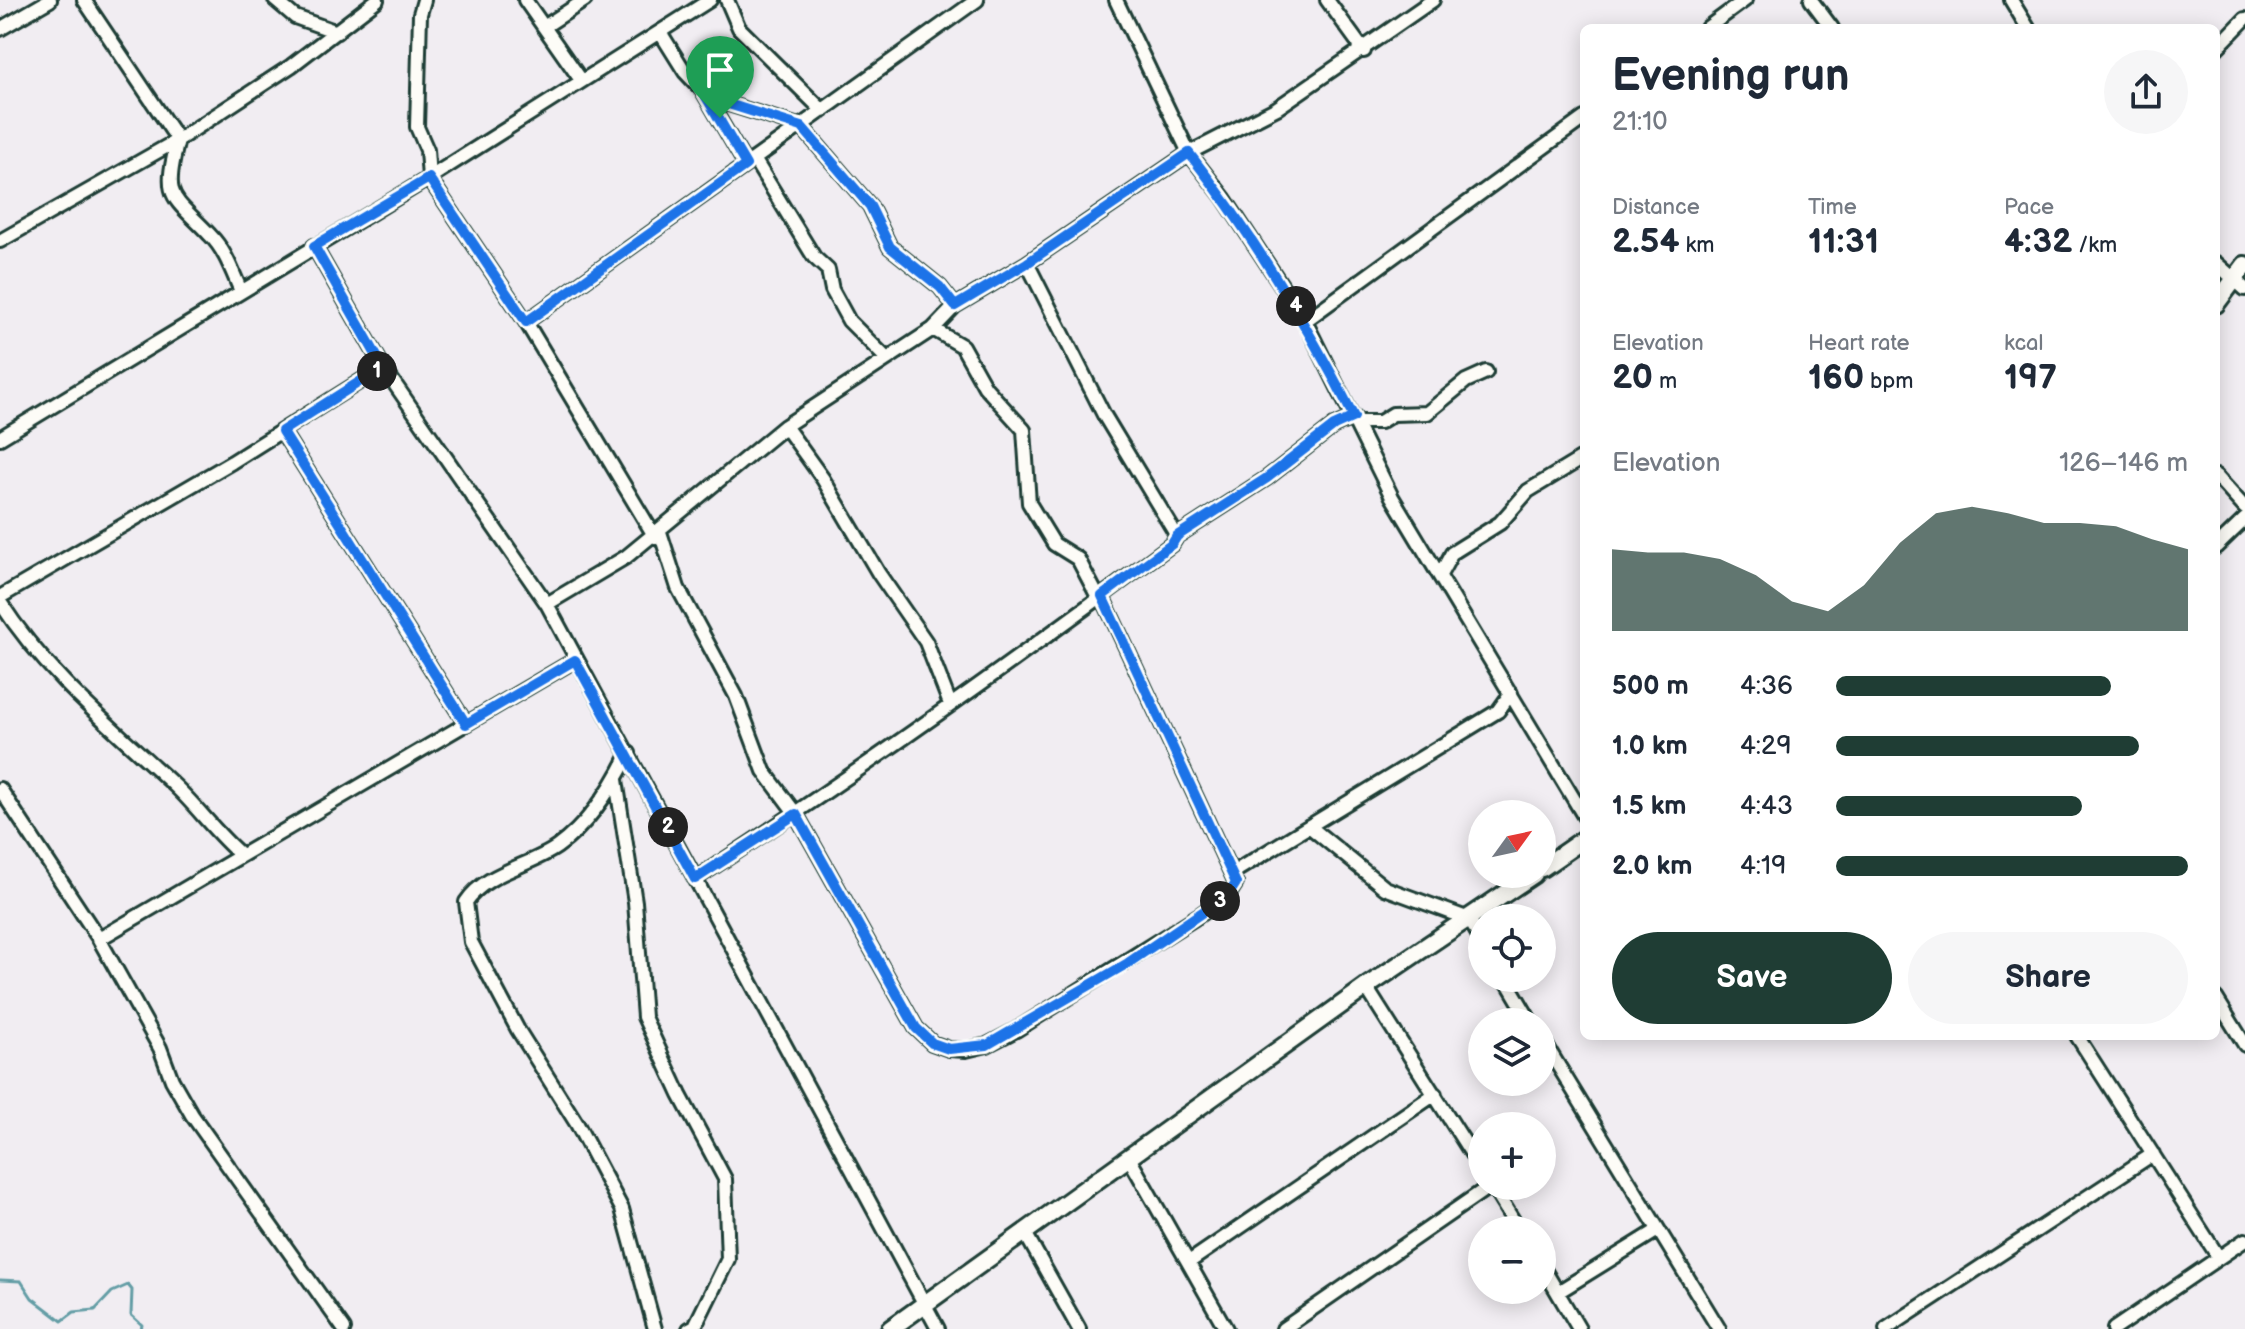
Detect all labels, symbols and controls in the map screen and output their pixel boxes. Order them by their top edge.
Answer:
pin [686,36,754,118]
icon: arrive [698,48,742,92]
text: Evening run [1612,50,1849,103]
button: share [2104,50,2188,134]
text: 21:10 [1612,107,1668,138]
text: Distance [1612,194,1700,221]
text: Time [1808,194,1857,221]
text: Pace [2004,194,2054,221]
text: 2.54 [1612,221,1680,262]
text: 11:31 [1808,221,1879,262]
text: 4:32 [2004,221,2072,262]
text: km [1680,232,1714,259]
text: /km [2072,232,2117,259]
pin: 4 [1276,286,1316,326]
text: 4 [1290,292,1302,319]
text: Elevation [1612,330,1704,357]
text: Heart rate [1808,330,1910,357]
text: kcal [2004,330,2043,357]
pin: 1 [357,351,397,391]
text: 1 [372,357,382,384]
text: 20 [1612,357,1653,398]
text: 160 [1808,357,1864,398]
text: 197 [2004,357,2057,398]
text: m [1653,368,1677,395]
text: bpm [1864,368,1913,395]
text: Elevation [1612,448,1720,479]
text: 126–146 m [2059,448,2188,479]
text: 500 m [1612,671,1689,702]
text: 4:36 [1740,671,1793,702]
text: 1.0 km [1612,731,1688,762]
text: 4:29 [1740,731,1791,762]
text: 1.5 km [1612,791,1687,822]
text: 4:43 [1740,791,1793,822]
north arrow [1468,800,1556,888]
map controls [1468,800,1556,1304]
pin: 2 [648,807,688,847]
text: 2 [661,813,675,840]
text: 2.0 km [1612,851,1692,882]
text: 4:19 [1740,851,1786,882]
pin: 3 [1200,881,1240,921]
text: 3 [1214,887,1226,914]
button: locate [1468,904,1556,992]
button: Save [1612,932,1892,1024]
button: Share [1908,932,2188,1024]
button: layers [1468,1008,1556,1096]
button: + [1468,1112,1556,1200]
button: − [1468,1216,1556,1304]

